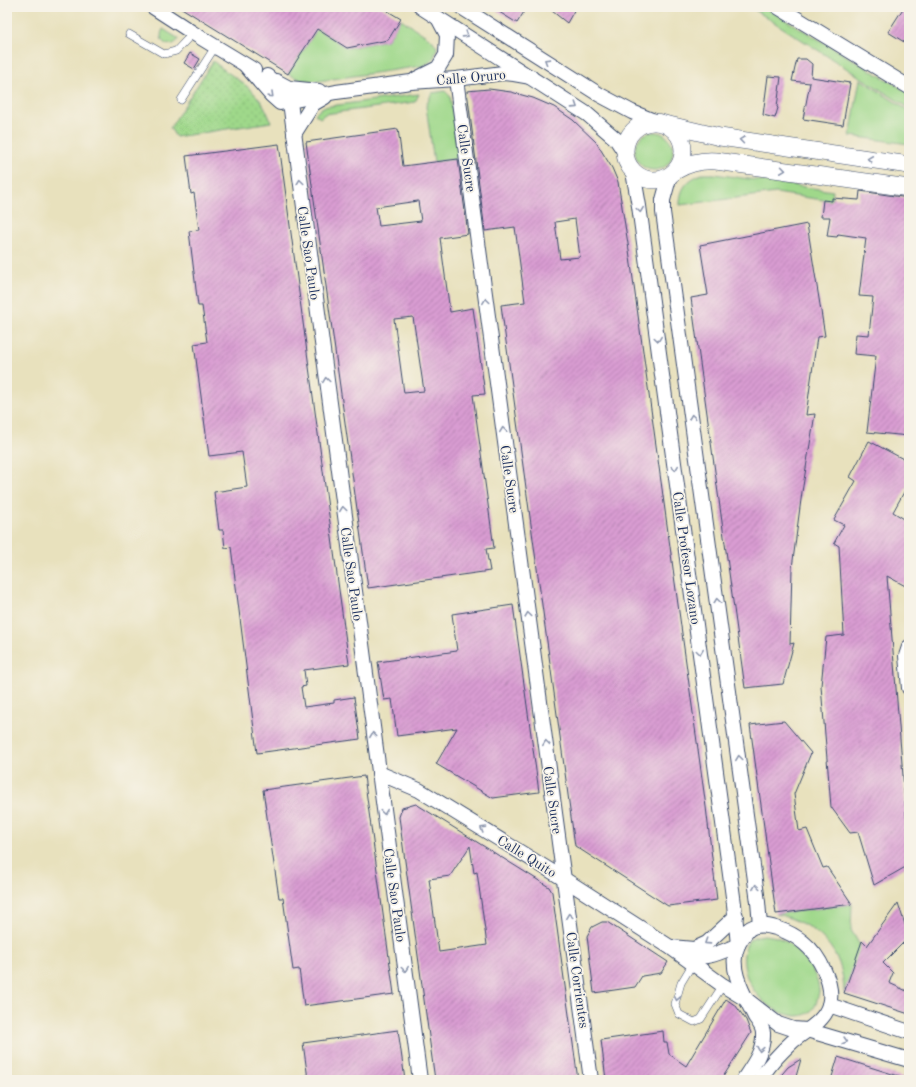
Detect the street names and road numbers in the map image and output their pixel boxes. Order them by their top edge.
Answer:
street label: Calle Oruro [436,68,507,88]
street label: Calle Sucre [454,123,478,193]
street label: Calle Sao Paulo [294,205,322,301]
street label: Calle Sucre [497,444,521,514]
street label: Calle Profesor Lozano [670,491,702,626]
street label: Calle Sao Paulo [337,526,365,622]
street label: Calle Sucre [540,765,564,835]
street label: Calle Quito [494,833,559,881]
street label: Calle Sao Paulo [380,847,408,943]
street label: Calle Corrientes [563,931,591,1029]

